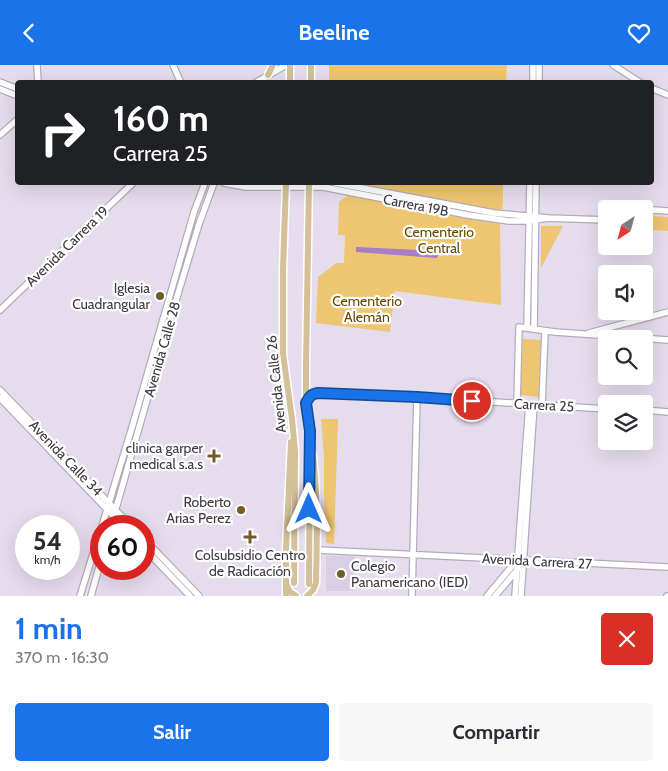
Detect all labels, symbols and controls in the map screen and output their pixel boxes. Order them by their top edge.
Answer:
icon: back [15,19,43,47]
text: Beeline [299,19,369,46]
icon: heart [625,19,653,47]
text: 160 m [113,97,209,140]
icon: right [30,100,95,165]
text: Carrera 25 [113,140,208,167]
street label: Carrera 19B [382,190,450,220]
north arrow [598,200,652,255]
map controls [598,200,653,450]
street label: Avenida Carrera 19 [22,202,112,290]
park label: Cementerio Central [404,223,474,257]
button: sound [598,265,653,320]
place label: Iglesia Cuadrangular [72,279,151,313]
marker: Iglesia Cuadrangular [154,290,166,302]
park label: Cementerio Alemán [332,292,402,326]
street label: Avenida Calle 28 [140,299,184,399]
button: search [598,330,653,385]
street label: Avenida Calle 26 [262,334,290,434]
pin [451,380,493,422]
icon: arrive [458,387,486,415]
street label: Carrera 25 [513,394,575,416]
button: layers [598,395,653,450]
street label: Avenida Calle 34 [25,416,107,500]
place label: clinica garper medical s.a.s [126,439,204,473]
marker: clinica garper medical s.a.s [207,449,221,463]
position arrow [282,482,334,534]
place label: Roberto Arias Perez [166,493,231,527]
marker: Roberto Arias Perez [235,504,247,516]
speed limit sign: 60 [90,515,155,580]
text: 54 [33,526,62,556]
marker: Colsubsidio Centro de Radicación [243,530,257,544]
place label: Colsubsidio Centro de Radicación [195,546,306,580]
street label: Avenida Carrera 27 [481,549,593,573]
text: km/h [34,552,61,567]
place label: Colegio Panamericano (IED) [351,557,468,591]
marker: Colegio Panamericano (IED) [335,568,347,580]
text: 1 min [15,610,83,647]
button: close [601,613,653,665]
text: 370 m · 16:30 [15,648,109,667]
button: Salir [15,703,329,761]
button: Compartir [339,703,653,761]

